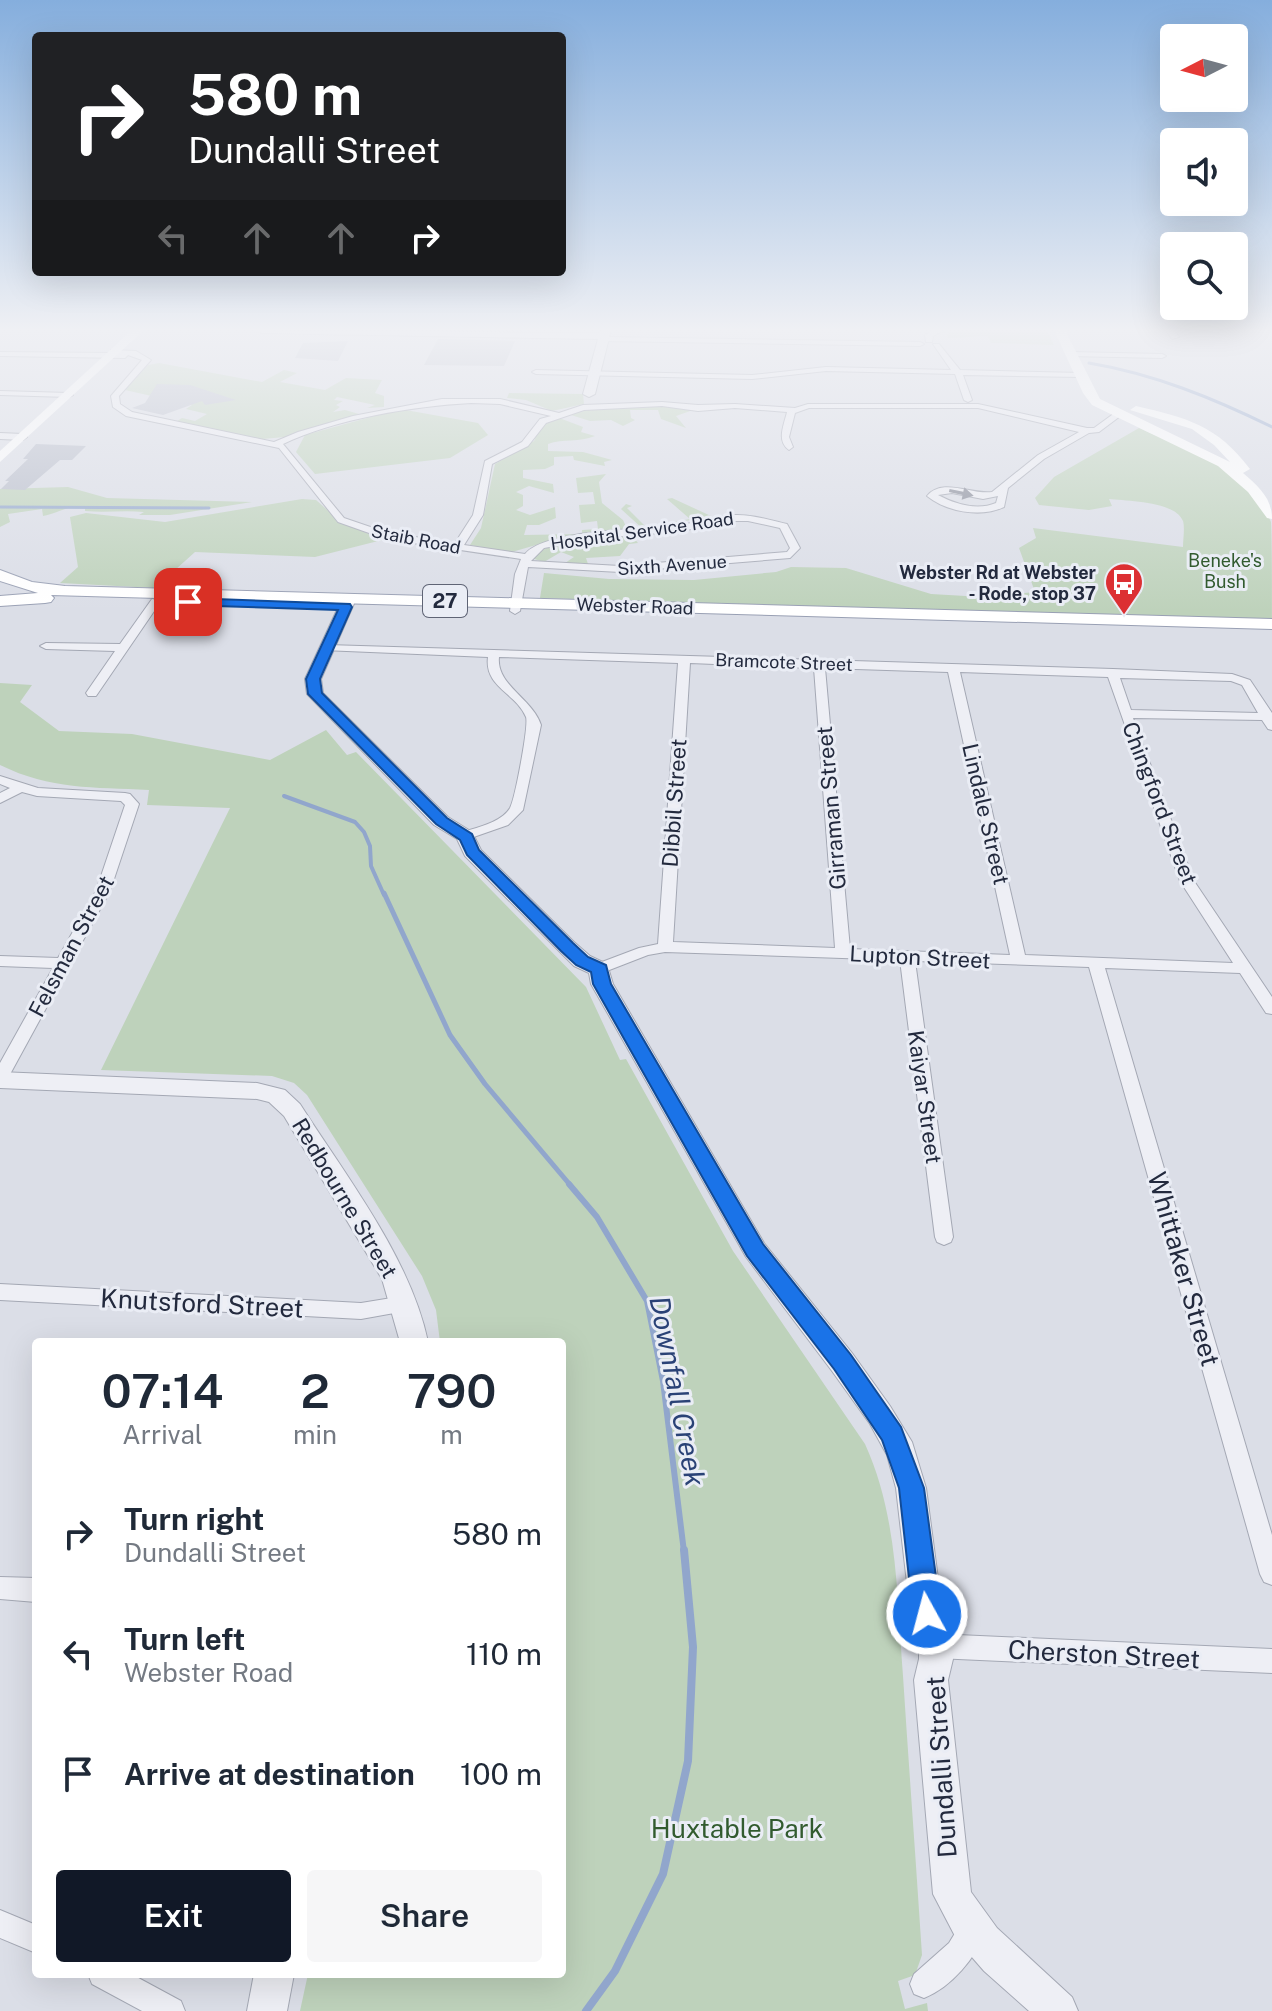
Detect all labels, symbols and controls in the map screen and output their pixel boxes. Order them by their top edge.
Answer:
north arrow [1160,24,1248,112]
map controls [1160,24,1248,320]
text: 580 m [188,62,362,128]
icon: right [56,64,160,168]
button: sound [1160,128,1248,216]
text: Dundalli Street [188,129,440,171]
icon: left [151,216,195,260]
icon: ahead [235,216,279,260]
icon: ahead [319,216,363,260]
icon: right [403,216,447,260]
button: search [1160,232,1248,320]
one-way arrow [949,487,974,500]
street label: Hospital Service Road [549,508,735,554]
street label: Staib Road [369,520,463,558]
park label: Beneke's Bush [1188,550,1262,592]
street label: Sixth Avenue [616,551,728,579]
bus stop icon: Webster Rd at Webster - Rode, stop 37 [1103,561,1145,616]
place label: Webster Rd at Webster - Rode, stop 37 [899,562,1097,604]
pin [154,568,222,636]
icon: arrive [166,580,210,624]
road number: 27 [423,585,467,617]
street label: Webster Road [576,593,694,619]
street label: Bramcote Street [715,649,853,675]
street label: Chingford Street [1117,718,1203,888]
street label: Girraman Street [811,725,851,891]
street label: Dibbil Street [657,738,691,868]
street label: Lindale Street [957,741,1015,887]
street label: Felsman Street [23,871,119,1021]
street label: Lupton Street [849,940,991,974]
street label: Kaiyar Street [903,1029,947,1165]
street label: Redbourne Street [287,1113,403,1283]
street label: Whittaker Street [1141,1168,1227,1370]
street label: Knutsford Street [100,1282,304,1324]
water label: Downfall Creek [643,1293,713,1489]
text: 07:14 [102,1362,223,1419]
text: 2 [300,1362,330,1419]
text: 790 [407,1362,496,1419]
text: Arrival [122,1419,203,1450]
text: min [293,1419,337,1450]
text: m [440,1419,463,1450]
text: Turn right [124,1501,264,1537]
icon: right [56,1512,100,1556]
text: 580 m [452,1516,542,1552]
text: Dundalli Street [124,1537,306,1568]
position arrow [885,1572,969,1656]
text: Turn left [124,1621,245,1657]
icon: left [56,1632,100,1676]
street label: Cherston Street [1007,1633,1201,1675]
text: 110 m [466,1636,542,1672]
text: Webster Road [124,1657,293,1688]
street label: Dundalli Street [919,1675,963,1859]
icon: arrive [56,1752,100,1796]
text: Arrive at destination [124,1756,415,1792]
text: 100 m [460,1756,542,1792]
park label: Huxtable Park [651,1813,823,1844]
button: Exit [56,1870,291,1962]
button: Share [307,1870,542,1962]

